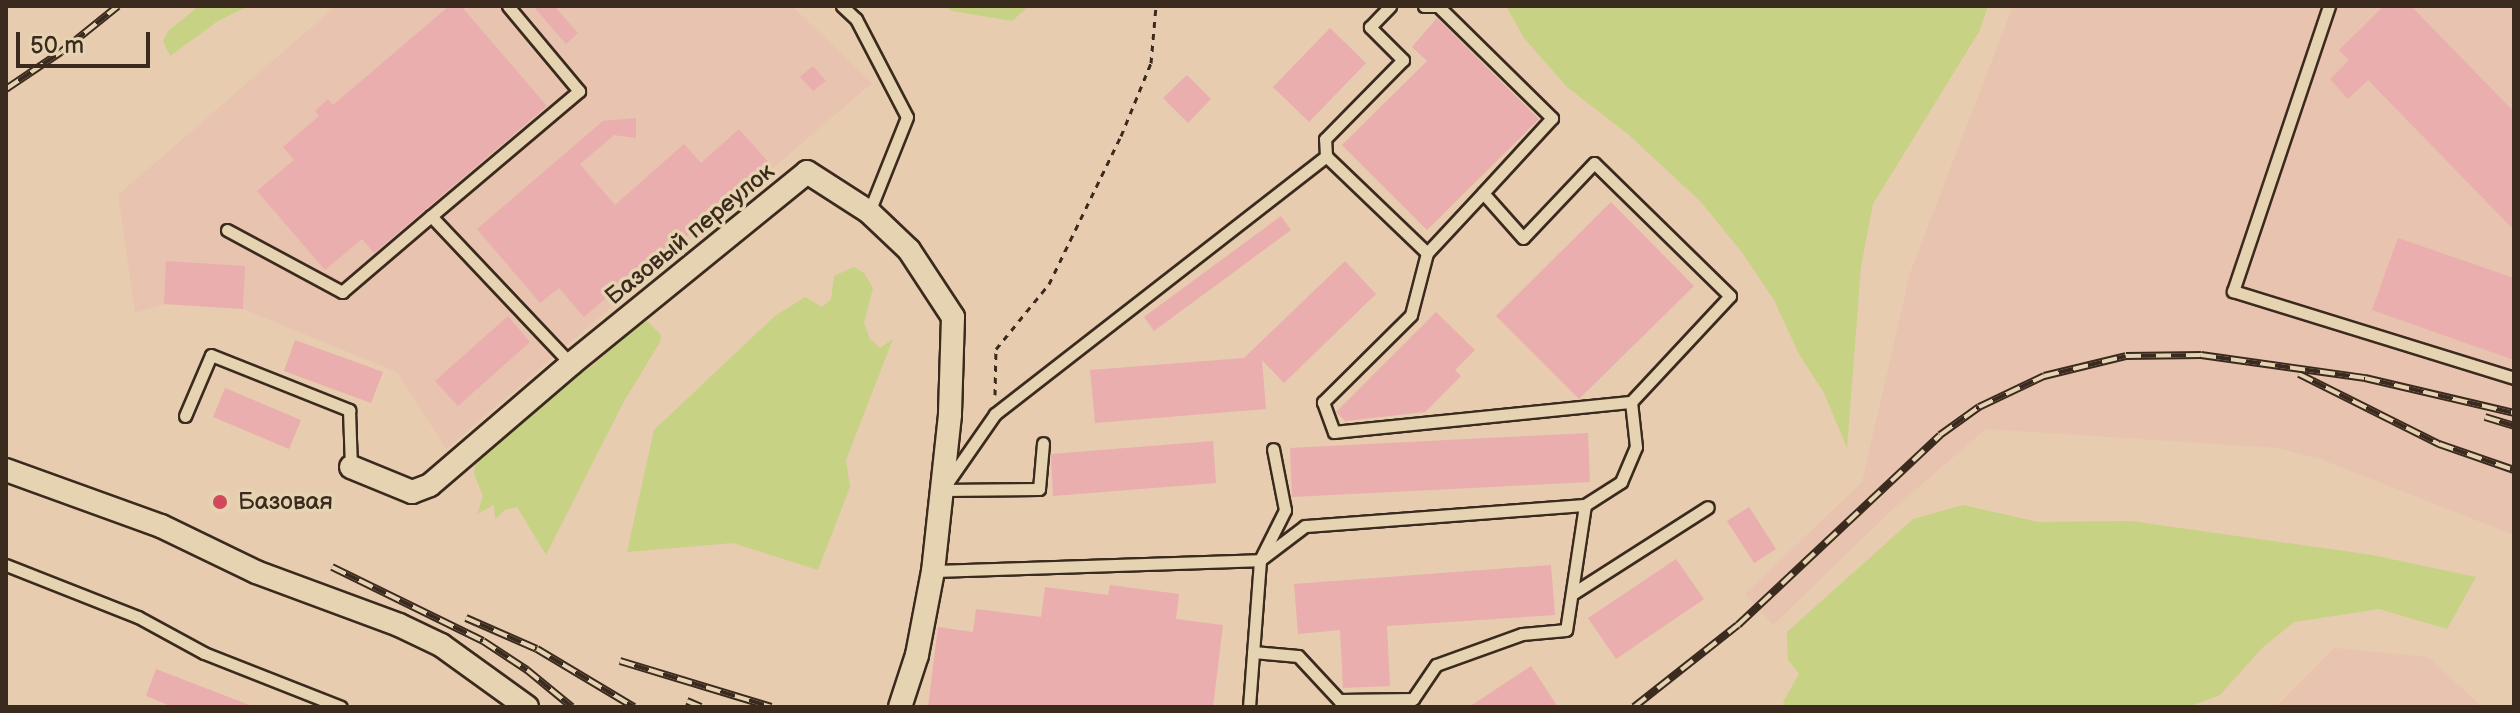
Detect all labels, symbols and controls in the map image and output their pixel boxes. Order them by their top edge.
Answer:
scale bar [20,16,154,66]
text: 50 m [30,31,84,60]
street label: Базовый переулок [600,157,780,311]
place label: Базовая [238,488,333,516]
marker: Базовая [209,491,231,513]

